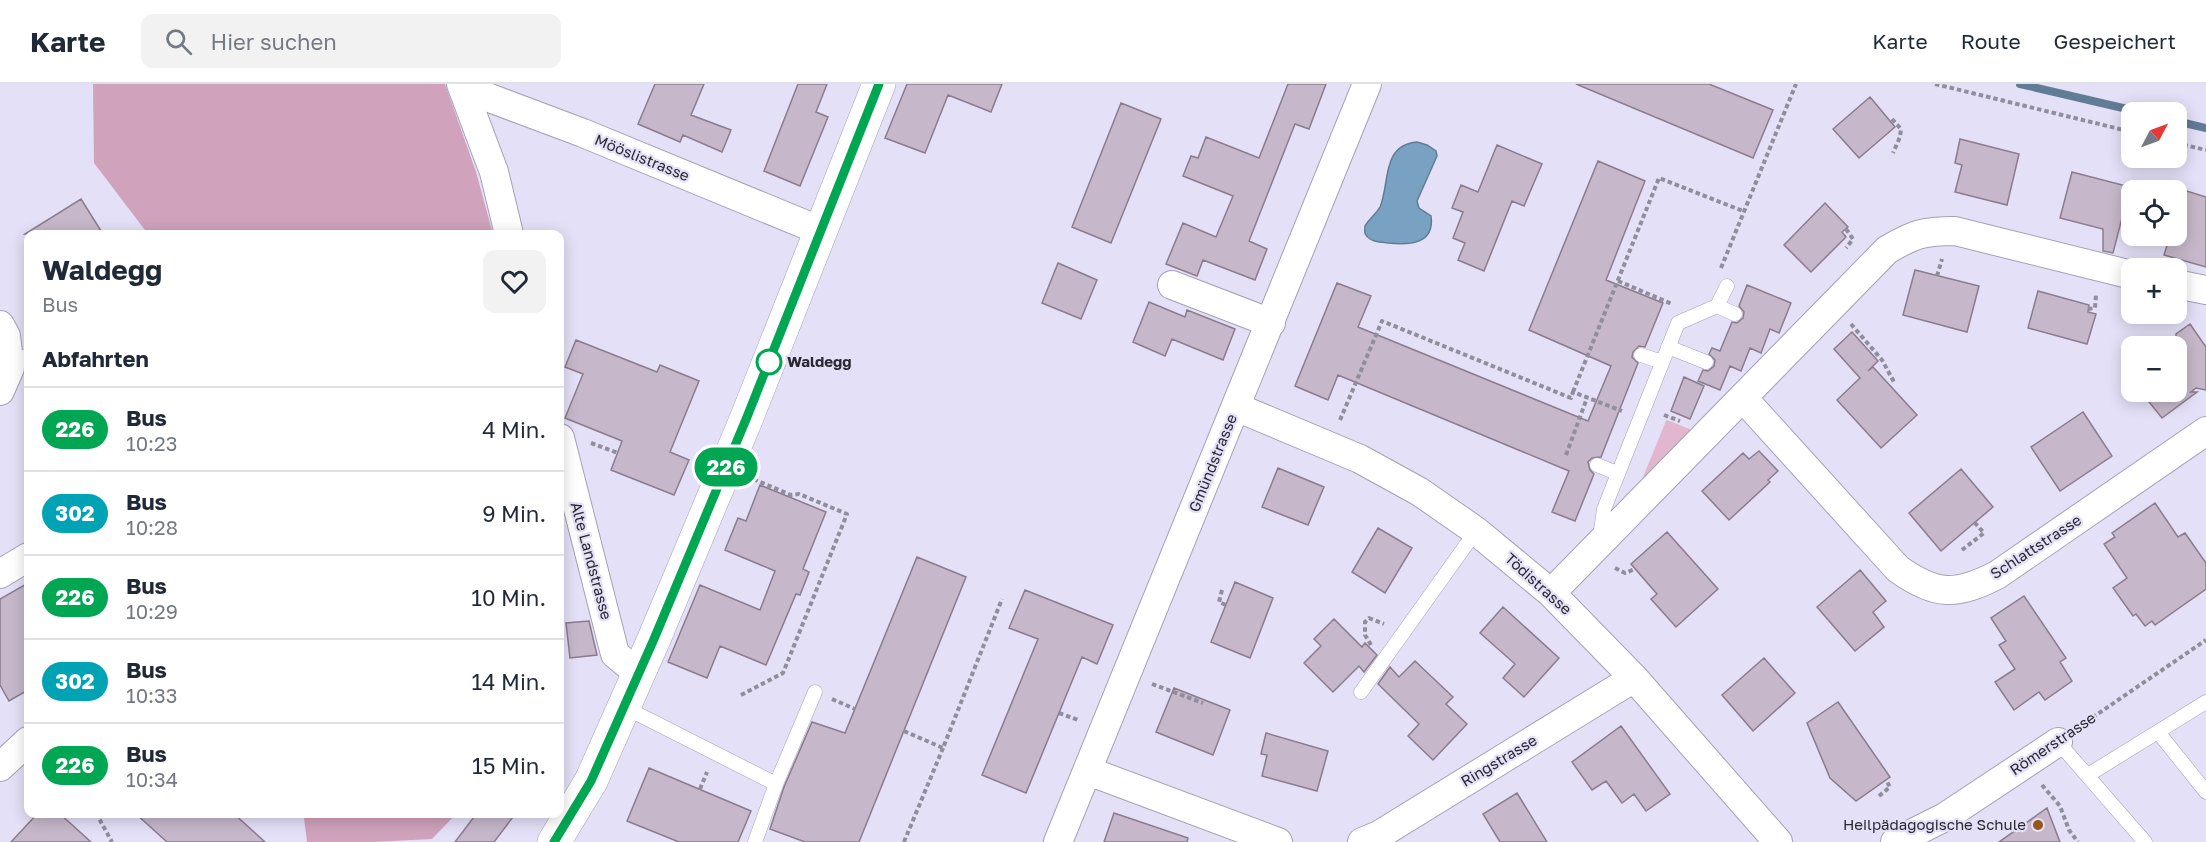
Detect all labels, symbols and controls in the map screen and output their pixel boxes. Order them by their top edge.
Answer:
search box [141,14,561,68]
text: Karte [30,25,105,58]
icon: search [162,25,195,58]
text: Hier suchen [210,28,337,55]
text: Karte [1872,28,1928,54]
text: Route [1961,28,2021,54]
text: Gespeichert [2054,28,2176,54]
north arrow [2121,102,2187,168]
map controls [2121,102,2187,402]
street label: Mööslistrasse [592,130,693,184]
button: locate [2121,180,2187,246]
button: heart [483,250,546,313]
text: Waldegg [42,253,162,286]
button: + [2121,258,2187,324]
text: Bus [42,292,78,316]
button: − [2121,336,2187,402]
text: Abfahrten [42,345,149,372]
marker: Waldegg [756,349,782,375]
place label: Waldegg [787,352,851,370]
text: Bus [126,404,167,431]
street label: Gmündstrasse [1184,411,1240,514]
text: 226 [56,416,94,442]
text: 4 Min. [482,416,546,443]
text: 10:23 [126,431,177,455]
line badge: 226 [692,448,760,487]
text: 226 [707,454,745,480]
text: Bus [126,488,167,515]
text: 302 [55,500,95,526]
text: 9 Min. [482,500,546,527]
street label: Alte Landstrasse [568,500,616,622]
street label: Schlattstrasse [1987,510,2085,582]
text: 10:28 [126,515,178,539]
street label: Tödistrasse [1502,549,1576,618]
text: Bus [126,572,167,599]
text: 226 [56,584,94,610]
text: 10 Min. [471,584,546,611]
text: 10:29 [126,599,178,623]
text: Bus [126,656,167,683]
text: 302 [55,668,95,694]
text: 14 Min. [471,668,546,695]
text: 10:33 [126,683,178,707]
street label: Römerstrasse [2006,708,2099,778]
street label: Ringstrasse [1457,730,1540,790]
text: Bus [126,740,167,767]
text: 226 [56,752,94,778]
text: 15 Min. [472,752,546,779]
text: 10:34 [126,767,178,791]
place label: Heilpädagogische Schule [1843,815,2026,833]
marker: Heilpädagogische Schule [2031,818,2045,832]

